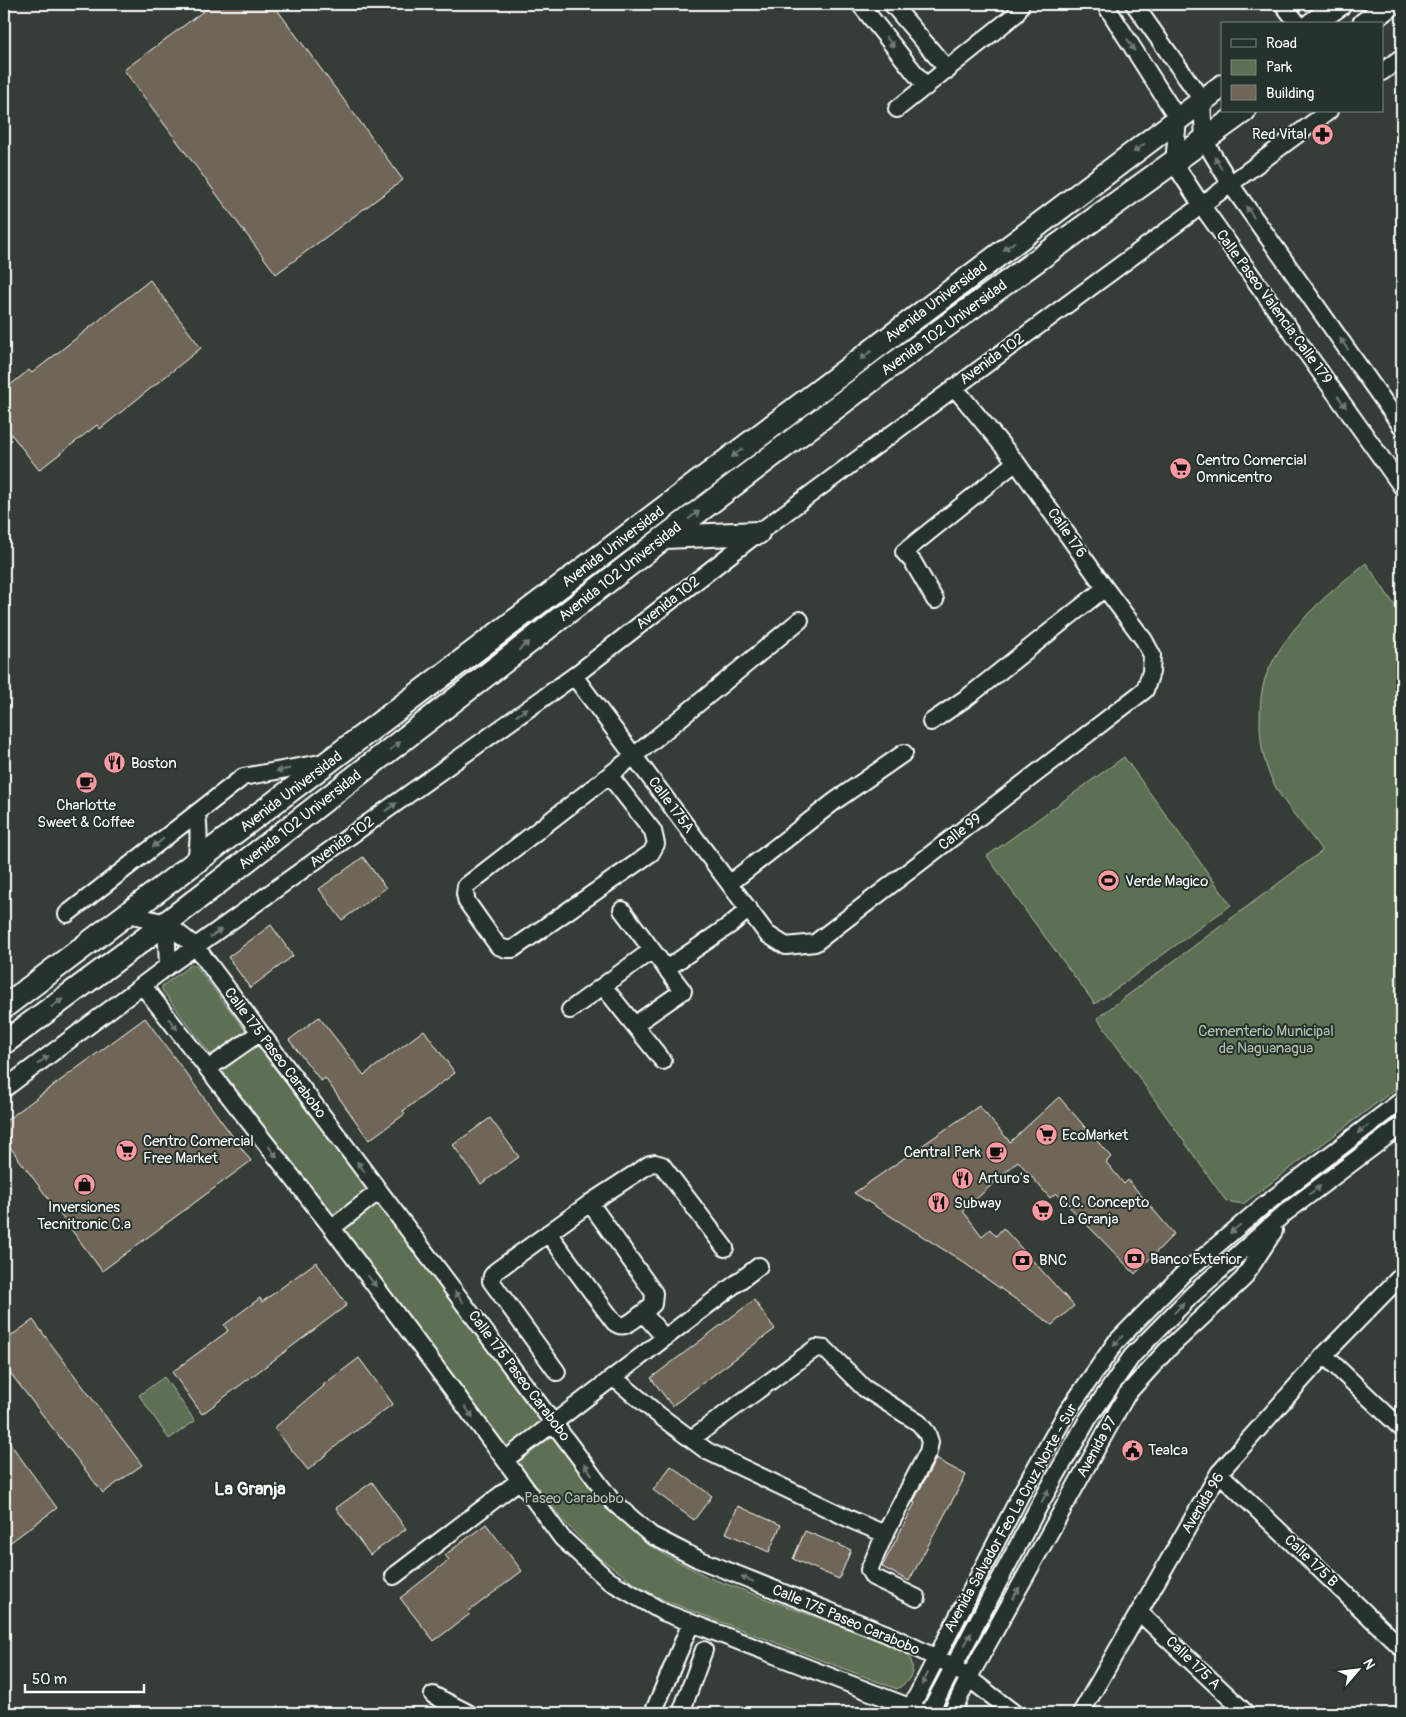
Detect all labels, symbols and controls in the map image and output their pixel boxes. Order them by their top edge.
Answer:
legend [1221,22,1384,112]
text: Road [1266,34,1297,53]
one-way arrow [885,35,896,48]
one-way arrow [1127,38,1136,52]
text: Park [1266,58,1293,77]
text: Building [1266,84,1314,103]
pharmacy icon: Red Vital [1311,122,1335,146]
place label: Red Vital [1252,125,1307,144]
one-way arrow [1132,143,1146,153]
one-way arrow [1213,156,1222,169]
one-way arrow [1245,205,1255,218]
street label: Calle Paseo Valencia;Calle 179 [1212,226,1336,388]
one-way arrow [1003,241,1016,252]
street label: Avenida Universidad [881,257,991,347]
street label: Avenida 102 Universidad [878,276,1010,380]
street label: Avenida 102 [956,329,1028,389]
one-way arrow [1339,337,1349,351]
one-way arrow [859,350,873,360]
one-way arrow [1337,395,1347,409]
one-way arrow [731,448,744,459]
place label: Centro Comercial Omnicentro [1196,451,1307,487]
supermarket icon: Centro Comercial Omnicentro [1168,457,1192,481]
street label: Avenida Universidad [558,502,668,592]
street label: Calle 176 [1043,504,1091,562]
one-way arrow [687,510,701,520]
street label: Avenida 102 Universidad [555,518,685,626]
street label: Avenida 102 [633,573,703,633]
one-way arrow [517,641,530,652]
one-way arrow [516,707,529,717]
one-way arrow [388,740,401,751]
street label: Avenida Universidad [236,747,346,837]
restaurant icon: Boston [103,751,127,775]
place label: Boston [131,754,177,773]
street label: Avenida 102 Universidad [235,766,365,874]
one-way arrow [275,766,290,774]
cafe icon: Charlotte Sweet & Coffee [74,770,98,794]
street label: Calle 175A [644,773,699,837]
place label: Charlotte Sweet & Coffee [37,796,135,832]
one-way arrow [384,802,397,812]
street label: Calle 99 [935,809,985,855]
street label: Avenida 102 [306,812,378,872]
one-way arrow [151,838,165,848]
sports icon: Verde Magico [1097,869,1121,893]
place label: Verde Magico [1125,872,1208,891]
one-way arrow [209,928,223,938]
street label: Calle 175 Paseo Carabobo [220,984,330,1122]
one-way arrow [50,998,64,1008]
one-way arrow [168,1017,179,1030]
park label: Cementerio Municipal de Naguanagua [1198,1022,1334,1058]
one-way arrow [36,1055,50,1065]
supermarket icon: EcoMarket [1034,1123,1058,1147]
one-way arrow [1357,1124,1370,1135]
place label: EcoMarket [1062,1126,1129,1145]
place label: Centro Comercial Free Market [143,1132,254,1168]
supermarket icon: Centro Comercial Free Market [115,1138,139,1162]
cafe icon: Central Perk [985,1140,1009,1164]
place label: Central Perk [904,1143,982,1162]
one-way arrow [268,1145,279,1158]
one-way arrow [356,1160,366,1174]
restaurant icon: Arturo's [950,1166,974,1190]
place label: Arturo's [978,1169,1030,1188]
shop icon: Inversiones Tecnitronic C.a [72,1172,96,1196]
one-way arrow [1308,1185,1321,1196]
restaurant icon: Subway [926,1191,950,1215]
place label: C.C. Concepto La Granja [1059,1193,1149,1229]
place label: Subway [954,1194,1002,1213]
place label: Inversiones Tecnitronic C.a [37,1198,131,1234]
supermarket icon: C.C. Concepto La Granja [1031,1199,1055,1223]
one-way arrow [1229,1224,1242,1235]
bank icon: Banco Exterior [1122,1247,1146,1271]
bank icon: BNC [1011,1248,1035,1272]
place label: Banco Exterior [1150,1250,1243,1269]
place label: BNC [1039,1251,1067,1270]
one-way arrow [366,1274,377,1287]
one-way arrow [454,1290,464,1304]
one-way arrow [1173,1302,1185,1314]
street label: Calle 175 Paseo Carabobo [464,1307,574,1445]
one-way arrow [1112,1335,1124,1347]
street label: Avenida Salvador Feo La Cruz Norte - Sur [940,1400,1082,1636]
one-way arrow [463,1405,474,1418]
street label: Avenida 97 [1072,1413,1122,1481]
public building icon: Tealca [1120,1438,1144,1462]
place label: Tealca [1148,1441,1188,1460]
one-way arrow [583,1463,594,1476]
street label: Avenida 96 [1177,1469,1229,1537]
district label: La Granja [214,1478,286,1501]
park label: Paseo Carabobo [524,1489,624,1508]
one-way arrow [1040,1489,1049,1503]
street label: Calle 175 B [1280,1531,1342,1591]
one-way arrow [740,1574,754,1582]
street label: Calle 175 Paseo Carabobo [769,1580,923,1660]
one-way arrow [1012,1586,1020,1600]
one-way arrow [964,1632,972,1646]
street label: Calle 175 A [1162,1632,1225,1694]
north arrow [1334,1644,1384,1694]
text: N [1359,1656,1379,1672]
scale bar [25,1662,144,1694]
text: 50 m [32,1670,67,1689]
one-way arrow [921,1672,929,1687]

